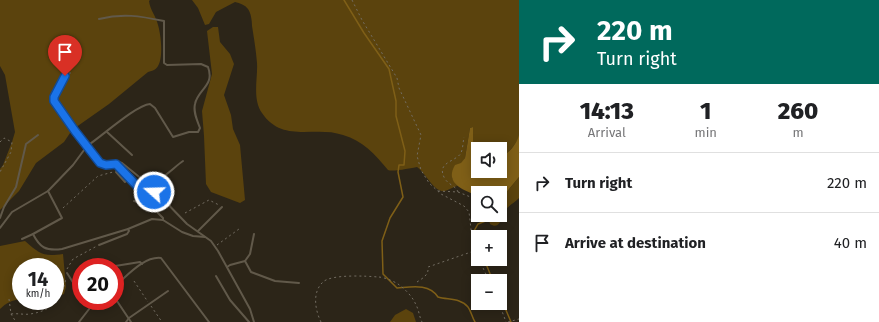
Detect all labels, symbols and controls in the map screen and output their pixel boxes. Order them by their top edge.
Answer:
text: 220 m [597,14,673,47]
icon: right [531,16,583,68]
pin [48,35,82,76]
icon: arrive [54,41,76,63]
text: Turn right [597,48,677,70]
text: 14:13 [580,97,634,125]
text: 1 [700,97,711,125]
text: 260 [778,97,818,125]
text: Arrival [588,125,626,140]
text: min [695,125,717,140]
text: m [792,125,804,140]
map controls [471,142,507,310]
button: sound [471,142,507,178]
position arrow [133,171,175,213]
icon: right [531,172,553,194]
text: Turn right [565,174,632,192]
text: 220 m [827,174,867,192]
button: search [471,186,507,222]
button: + [471,230,507,266]
icon: arrive [531,232,553,254]
text: Arrive at destination [565,234,706,252]
text: 40 m [834,234,867,252]
speed limit sign: 20 [72,258,124,310]
text: 14 [28,267,48,291]
button: − [471,274,507,310]
text: km/h [26,288,50,300]

